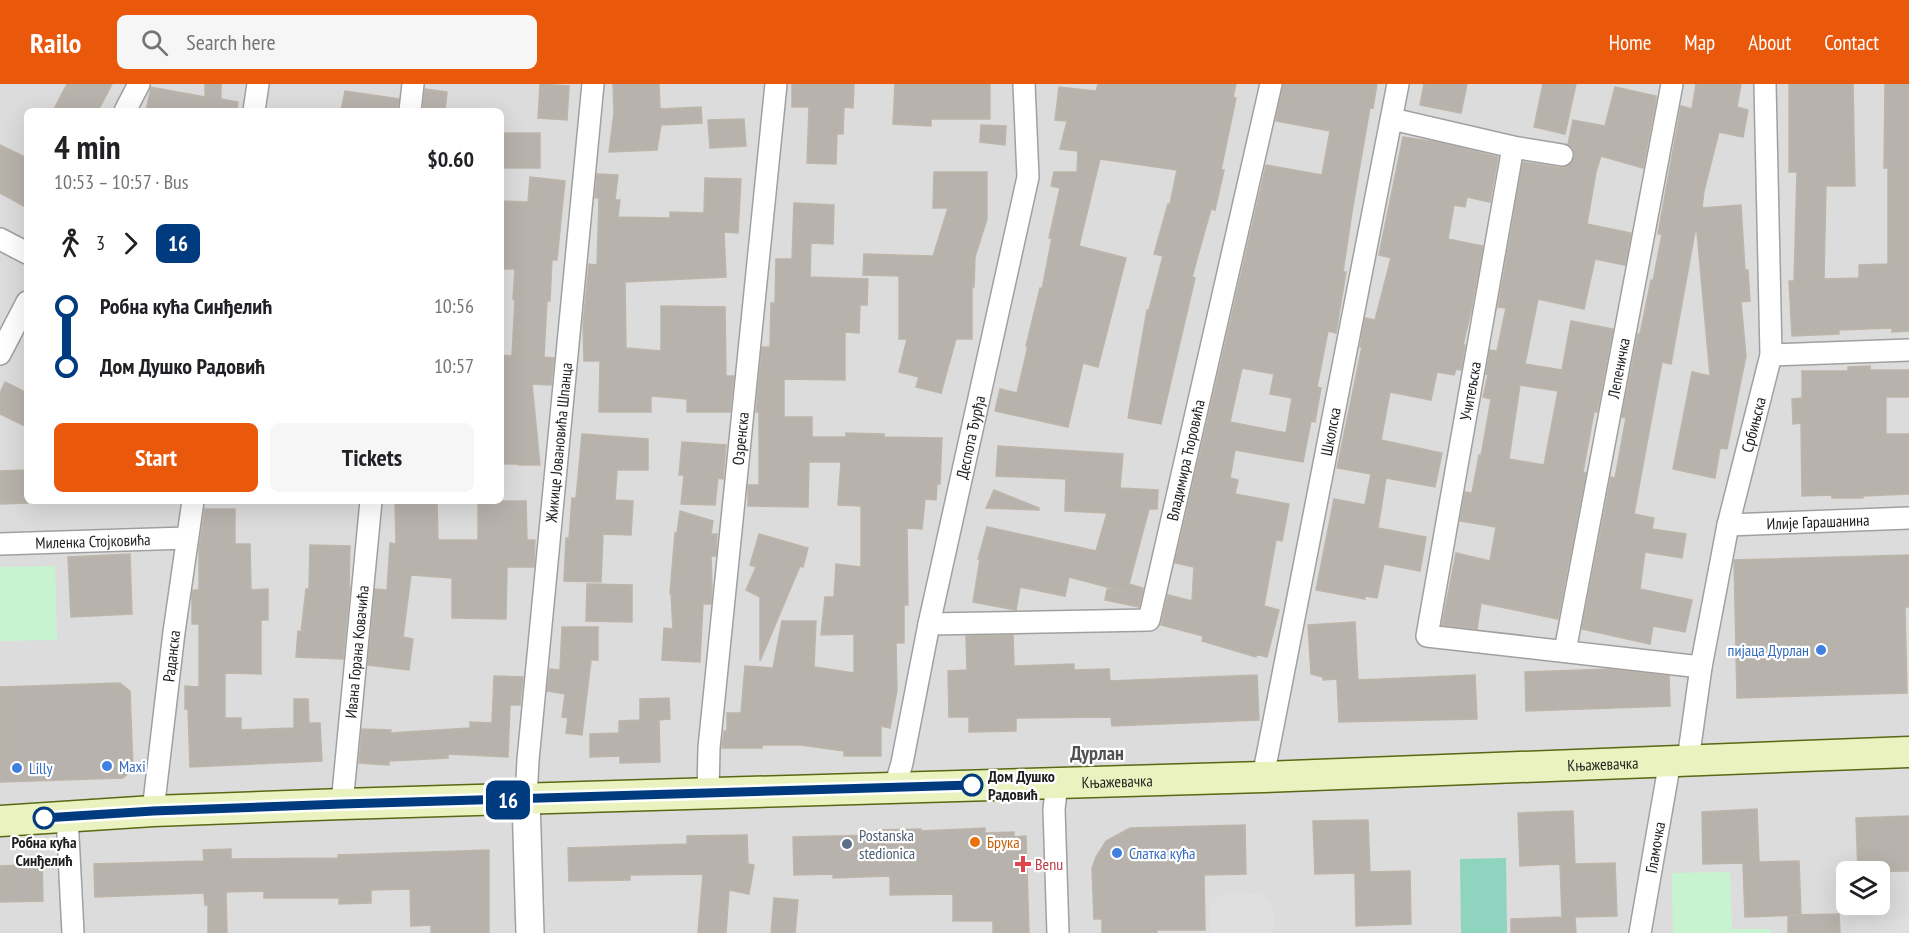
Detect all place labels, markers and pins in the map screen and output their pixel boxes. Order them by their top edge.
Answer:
place label: пијаца Дурлан [1728,640,1809,660]
marker: пијаца Дурлан [1814,643,1828,657]
place label: Maxi [119,756,146,776]
place label: Lilly [29,758,53,778]
marker: Maxi [100,759,114,773]
marker: Lilly [10,761,24,775]
place label: Дом Душко Радовић [988,766,1055,804]
marker: Дом Душко Радовић [961,774,983,796]
marker: Робна кућа Синђелић [33,807,55,829]
place label: Postanska stedionica [859,825,915,863]
place label: Робна кућа Синђелић [11,832,77,870]
place label: Брука [987,832,1020,852]
marker: Брука [968,835,982,849]
marker: Postanska stedionica [840,837,854,851]
place label: Слатка кућа [1129,843,1195,863]
marker: Слатка кућа [1110,846,1124,860]
place label: Benu [1035,854,1063,874]
marker: Benu [1016,857,1030,871]

